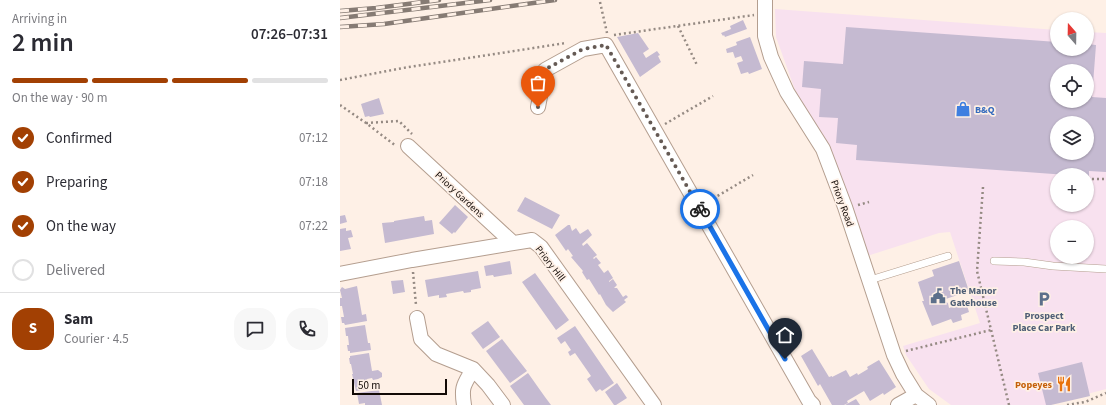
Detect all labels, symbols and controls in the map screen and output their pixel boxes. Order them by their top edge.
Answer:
text: Arriving in [12,10,67,28]
north arrow [1050,12,1094,56]
map controls [1050,12,1094,264]
text: 2 min [12,24,74,61]
text: 07:26–07:31 [251,24,328,45]
button: locate [1050,64,1094,108]
pin [521,66,555,107]
icon: bag [527,72,549,94]
text: On the way · 90 m [12,89,107,107]
shop icon: B&Q [954,100,972,118]
place label: B&Q [975,103,995,117]
button: layers [1050,116,1094,160]
icon: check [12,127,34,149]
text: Confirmed [46,128,112,149]
text: 07:12 [299,129,328,147]
street label: Priory Gardens [432,168,487,221]
button: + [1050,168,1094,212]
icon: check [12,171,34,193]
text: Preparing [46,172,107,193]
text: 07:18 [299,173,328,191]
street label: Priory Road [827,178,857,229]
courier [680,189,720,229]
icon: bike [689,198,711,220]
icon: check [12,215,34,237]
text: On the way [46,216,116,237]
text: 07:22 [299,217,328,235]
button: − [1050,220,1094,264]
street label: Priory Hill [532,243,569,285]
text: Delivered [46,260,105,281]
place label: The Manor Gatehouse [950,284,997,310]
public building icon: The Manor Gatehouse [929,287,947,305]
parking icon: Prospect Place Car Park [1035,290,1053,308]
button: chat [234,308,276,350]
button: phone [286,308,328,350]
text: Sam [64,309,93,330]
place label: Prospect Place Car Park [1012,309,1076,335]
text: S [29,318,37,339]
pin [768,318,802,359]
icon: home [774,324,796,346]
text: Courier · 4.5 [64,330,129,348]
restaurant icon: Popeyes [1055,375,1073,393]
scale bar [352,377,447,396]
text: 50 m [358,378,380,393]
place label: Popeyes [1015,378,1053,392]

